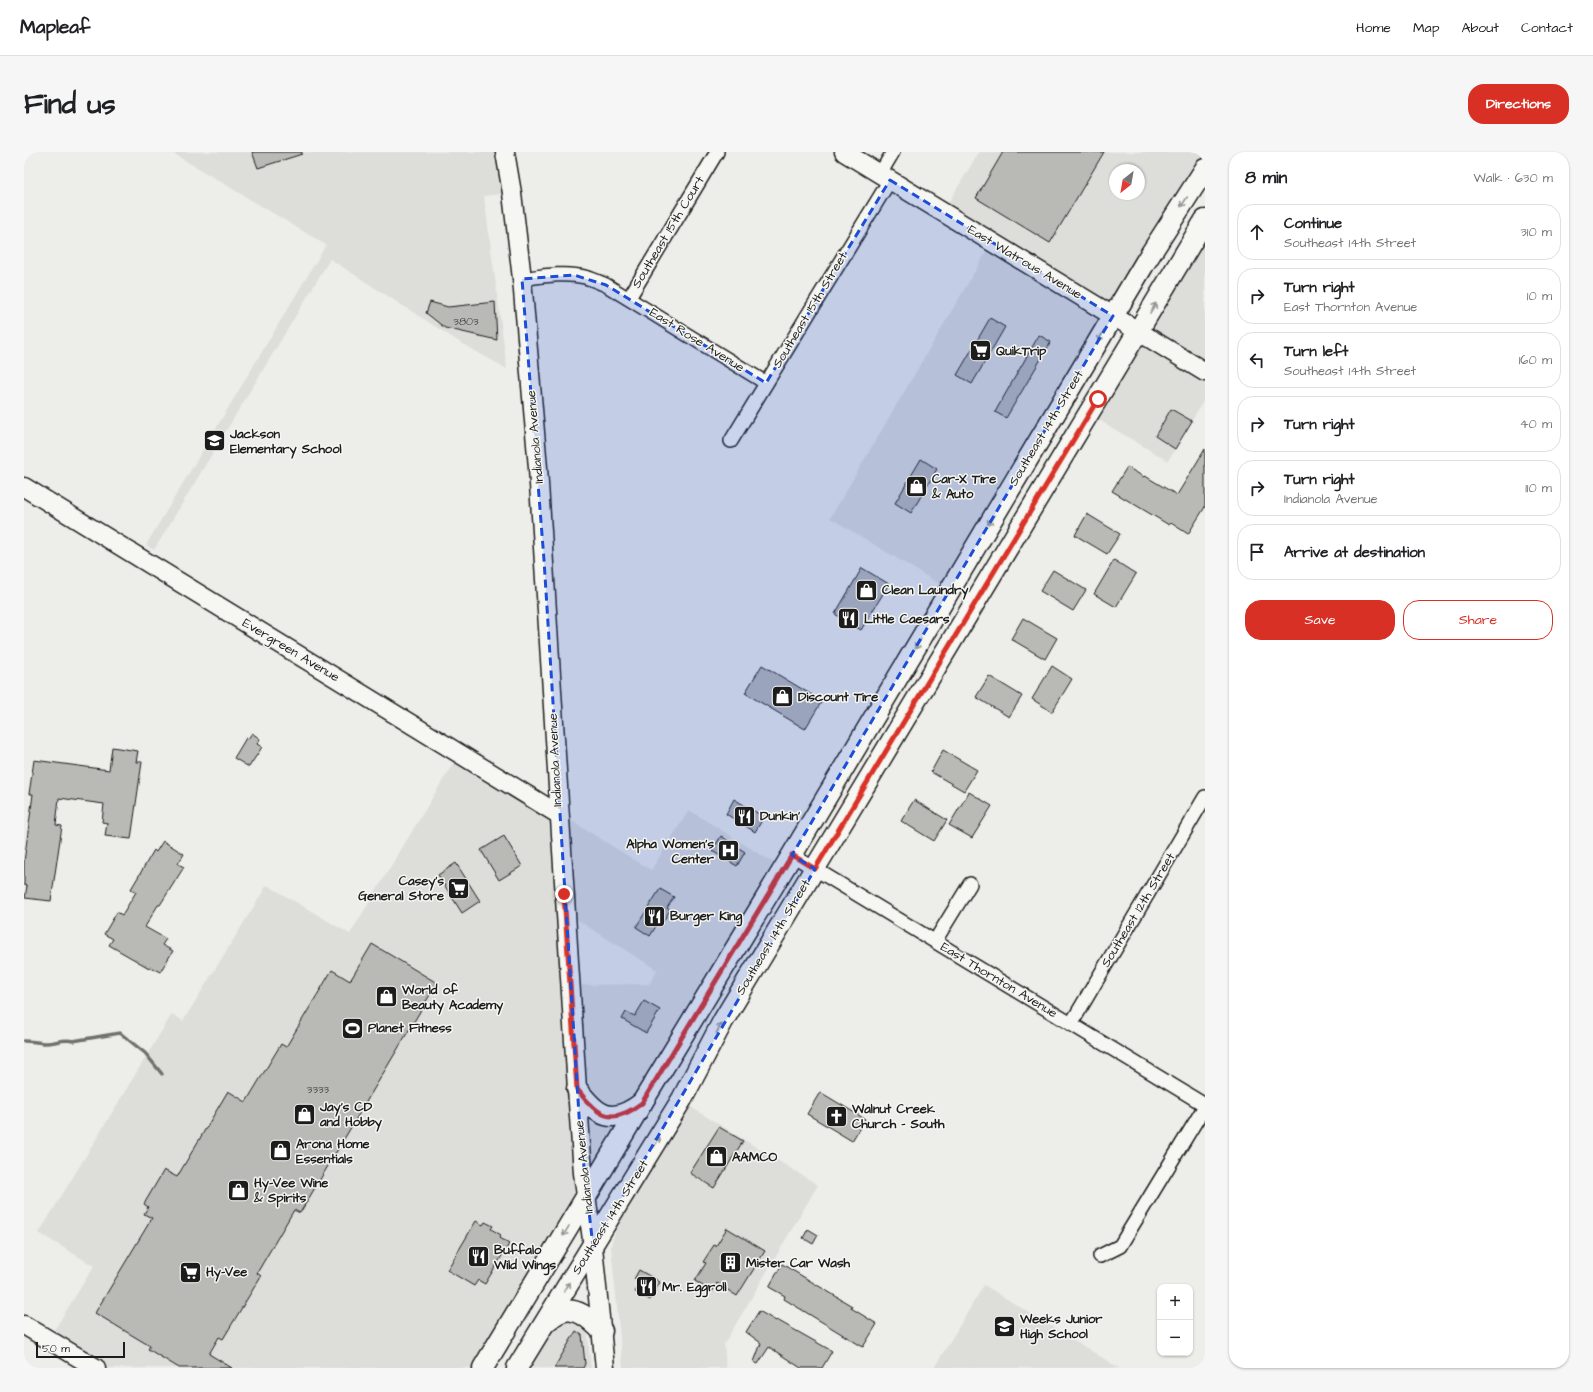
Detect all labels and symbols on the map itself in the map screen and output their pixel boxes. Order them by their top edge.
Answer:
north arrow [1109,164,1145,200]
street label: Southeast 15th Court [627,172,709,291]
one-way arrow [1180,196,1188,207]
street label: East Watrous Avenue [964,221,1086,303]
street label: Southeast 15th Street [768,248,852,371]
one-way arrow [1149,302,1157,314]
street label: East Rose Avenue [646,304,748,376]
house number: 3803 [453,314,479,329]
one-way arrow [1096,330,1104,342]
supermarket icon: QuikTrip [968,338,994,364]
place label: QuikTrip [996,342,1047,361]
street label: Southeast 14th Street [1004,366,1088,489]
street label: Indianola Avenue [522,390,548,484]
route start [1089,390,1107,408]
place label: Jackson Elementary School [229,425,342,459]
school or university icon: Jackson Elementary School [201,428,227,454]
place label: Car-X Tire & Auto [931,470,996,503]
shop icon: Car-X Tire & Auto [903,473,929,499]
one-way arrow [987,514,995,526]
shop icon: Clean Laundry [854,577,880,603]
place label: Clean Laundry [882,581,969,600]
restaurant icon: Little Caesars [836,606,862,632]
place label: Little Caesars [864,610,950,628]
street label: Evergreen Avenue [238,614,343,687]
one-way arrow [913,638,921,650]
shop icon: Discount Tire [770,684,796,710]
place label: Discount Tire [798,688,878,706]
street label: Indianola Avenue [544,713,566,807]
restaurant icon: Dunkin' [732,803,758,829]
place label: Dunkin' [760,807,800,825]
place label: Alpha Women's Center [626,835,715,868]
hospital icon: Alpha Women's Center [716,838,742,864]
street label: Southeast 12th Street [1097,849,1180,971]
place label: Casey's General Store [358,872,444,905]
supermarket icon: Casey's General Store [446,875,472,901]
street label: Southeast 14th Street [731,875,815,998]
route end [555,885,573,903]
restaurant icon: Burger King [642,903,668,929]
place label: Burger King [670,907,742,927]
street label: East Thornton Avenue [937,938,1061,1022]
place label: World of Beauty Academy [401,981,504,1015]
shop icon: World of Beauty Academy [374,984,400,1010]
sports icon: Planet Fitness [340,1015,366,1041]
place label: Planet Fitness [368,1019,452,1037]
one-way arrow [716,1022,723,1034]
house number: 3333 [307,1082,330,1097]
place label: Jay's CD and Hobby [319,1098,383,1132]
place label: Walnut Creek Church - South [851,1100,945,1133]
shop icon: Jay's CD and Hobby [291,1101,317,1127]
church icon: Walnut Creek Church - South [823,1103,849,1129]
street label: Indianola Avenue [570,1119,598,1215]
place label: Arona Home Essentials [296,1135,369,1168]
one-way arrow [653,1136,661,1148]
shop icon: Arona Home Essentials [268,1138,294,1164]
shop icon: AAMCO [704,1144,730,1170]
place label: AAMCO [732,1148,778,1166]
street label: Southeast 14th Street [567,1156,653,1278]
place label: Hy-Vee Wine & Spirits [253,1174,328,1208]
shop icon: Hy-Vee Wine & Spirits [226,1177,252,1203]
one-way arrow [562,1225,570,1237]
place label: Buffalo Wild Wings [493,1241,557,1276]
restaurant icon: Buffalo Wild Wings [465,1244,491,1270]
building icon: Mister Car Wash [718,1250,744,1276]
place label: Mister Car Wash [746,1254,850,1272]
supermarket icon: Hy-Vee [177,1259,203,1285]
place label: Hy-Vee [206,1263,247,1282]
restaurant icon: Mr. Eggroll [634,1274,660,1300]
place label: Mr. Eggroll [662,1278,727,1298]
one-way arrow [563,1282,571,1293]
place label: Weeks Junior High School [1019,1310,1103,1345]
school or university icon: Weeks Junior High School [992,1313,1018,1339]
scale bar [36,1340,125,1359]

